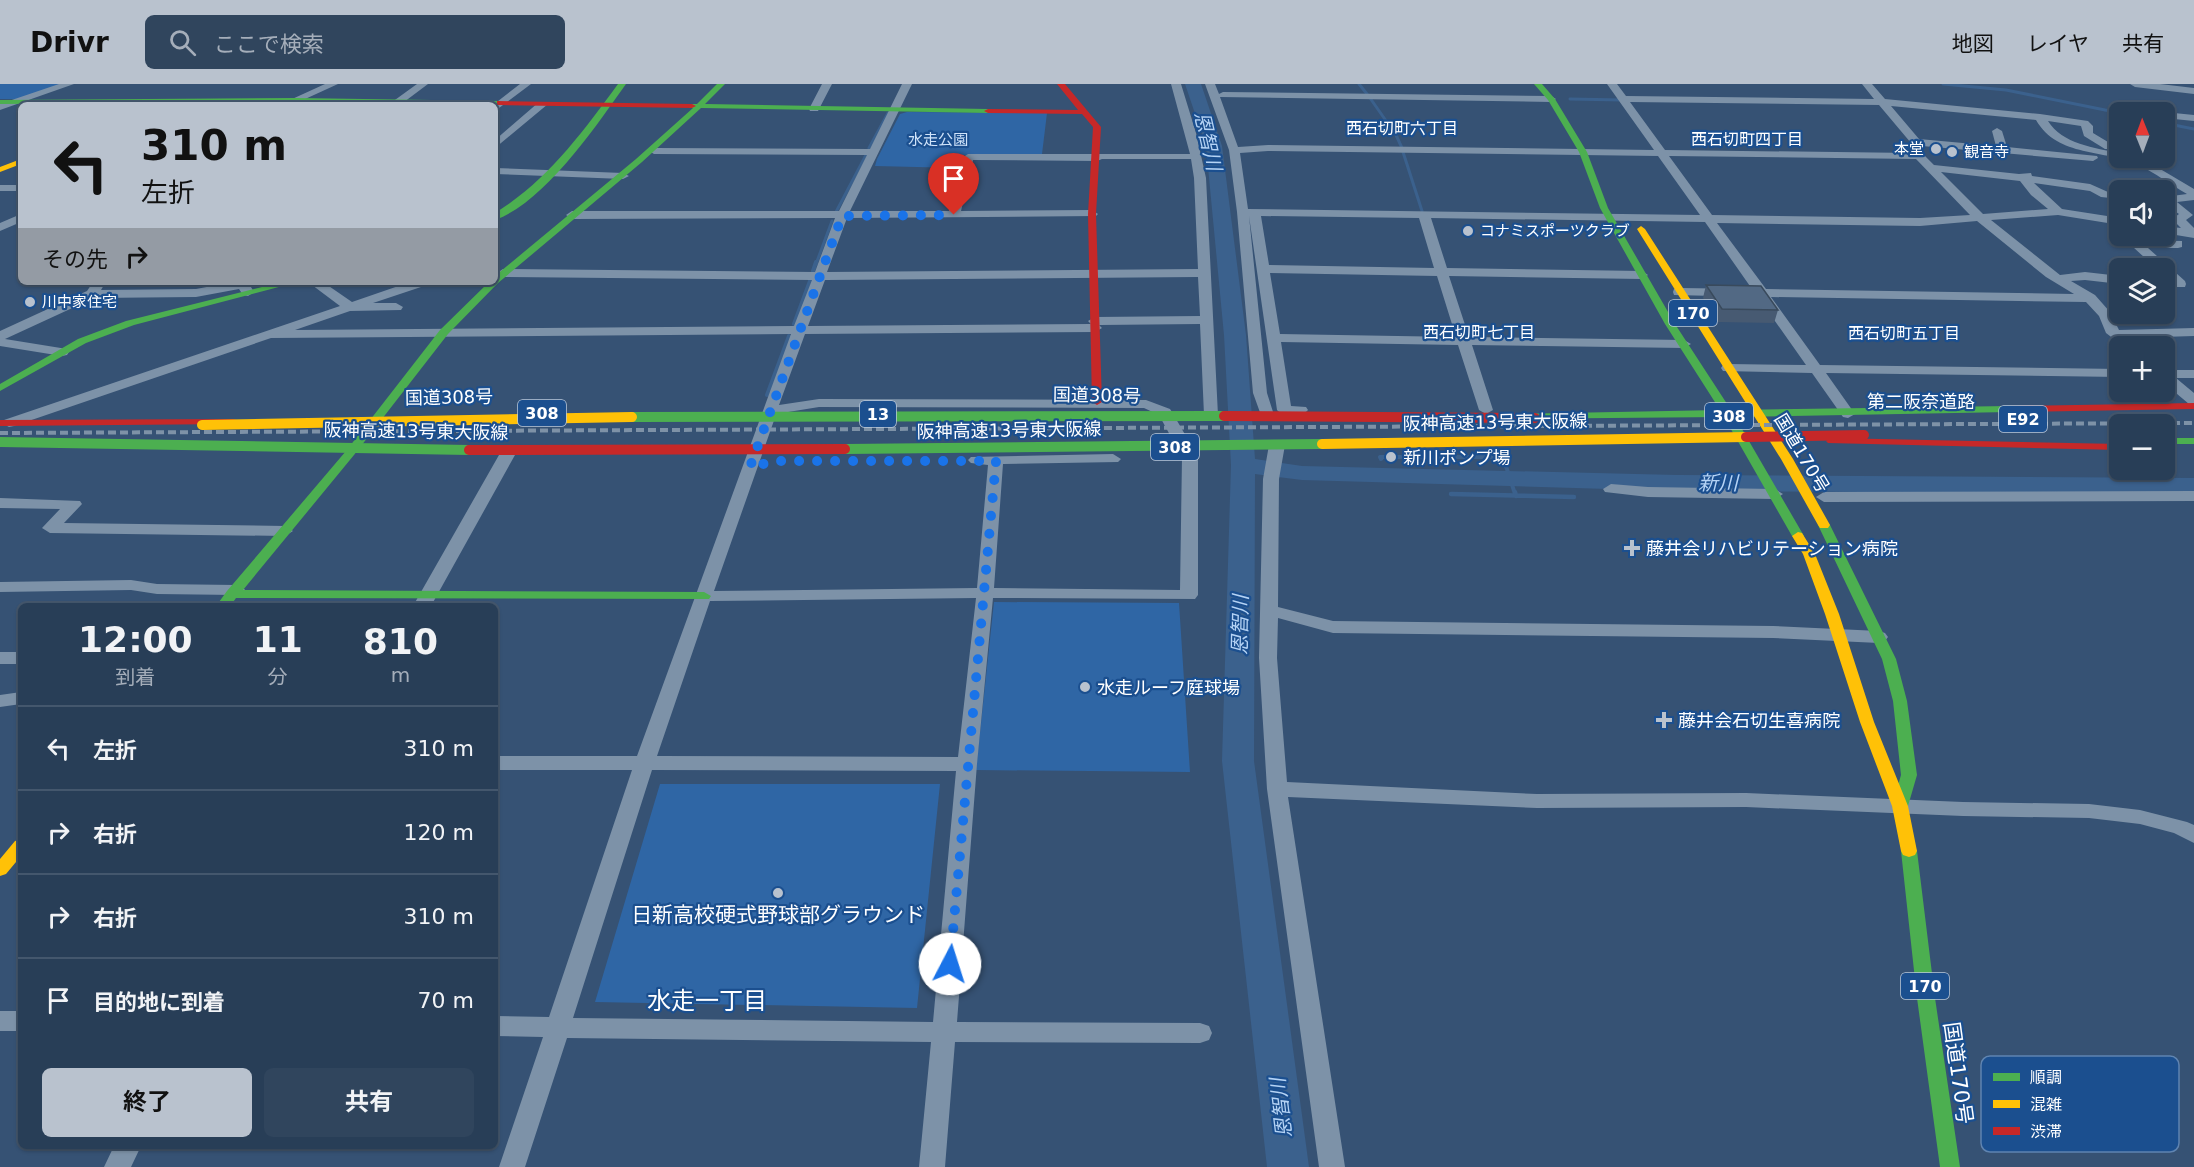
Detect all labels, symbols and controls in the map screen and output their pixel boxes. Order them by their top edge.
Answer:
search box [145,15,565,69]
text: Drivr [30,26,109,59]
icon: search [166,26,199,59]
text: ここで検索 [214,32,324,57]
text: 地図 [1952,32,1994,56]
text: レイヤ [2027,32,2089,56]
text: 共有 [2122,32,2164,56]
north arrow [2109,102,2175,168]
map controls [2109,102,2175,480]
water label: 恩智川 [1190,109,1227,175]
district label: 西石切町六丁目 [1346,119,1458,138]
text: 310 m [141,121,287,170]
icon: left [42,126,120,204]
district label: 西石切町四丁目 [1691,130,1803,149]
park label: 水走公園 [908,131,968,149]
place label: 本堂 [1894,140,1924,158]
marker: 本堂 [1929,142,1943,156]
place label: 観音寺 [1964,143,2009,161]
marker: 観音寺 [1945,145,1959,159]
pin [928,153,979,215]
icon: arrive [937,162,970,195]
text: 左折 [141,177,195,208]
button: sound [2109,180,2175,246]
place label: コナミスポーツクラブ [1480,222,1630,240]
marker: コナミスポーツクラブ [1461,224,1475,238]
icon: right [120,240,153,273]
text: その先 [42,247,108,272]
button: layers [2109,258,2175,324]
place label: 川中家住宅 [42,293,117,311]
marker: 川中家住宅 [23,295,37,309]
road number: 170 [1669,300,1717,326]
district label: 西石切町七丁目 [1423,323,1535,342]
district label: 西石切町五丁目 [1848,324,1960,343]
button: + [2109,336,2175,402]
street label: 国道308号 [1053,384,1141,406]
street label: 国道308号 [405,386,493,408]
street label: 第二阪奈道路 [1867,391,1975,412]
road number: 308 [518,400,566,426]
road number: 13 [860,401,896,427]
road number: 308 [1705,403,1753,429]
road number: E92 [1999,406,2047,432]
street label: 阪神高速13号東大阪線 [1402,410,1588,434]
street label: 国道170号 [1770,410,1834,496]
button: − [2109,414,2175,480]
street label: 阪神高速13号東大阪線 [916,418,1102,442]
street label: 阪神高速13号東大阪線 [323,419,509,443]
road number: 308 [1151,434,1199,460]
place label: 新川ポンプ場 [1403,447,1510,468]
marker: 新川ポンプ場 [1384,450,1398,464]
water label: 新川 [1698,471,1740,495]
place label: 藤井会リハビリテーション病院 [1646,538,1898,559]
marker: 藤井会リハビリテーション病院 [1623,539,1641,557]
water label: 恩智川 [1227,593,1253,655]
text: 12:00 [78,619,193,660]
text: 11 [253,619,303,660]
text: 810 [363,621,438,662]
text: m [391,663,410,687]
text: 到着 [115,665,155,689]
text: 分 [268,665,288,689]
place label: 水走ルーフ庭球場 [1097,677,1240,698]
marker: 水走ルーフ庭球場 [1078,680,1092,694]
place label: 藤井会石切生喜病院 [1678,710,1840,731]
marker: 藤井会石切生喜病院 [1655,711,1673,729]
icon: left [42,732,75,765]
text: 310 m [404,736,474,761]
text: 左折 [93,738,137,763]
icon: right [42,816,75,849]
text: 120 m [404,820,474,845]
text: 右折 [93,822,137,847]
marker: 日新高校硬式野球部グラウンド [771,886,785,900]
icon: right [42,900,75,933]
place label: 日新高校硬式野球部グラウンド [631,903,925,927]
text: 310 m [404,904,474,929]
text: 右折 [93,906,137,931]
position arrow [918,932,982,996]
road number: 170 [1901,973,1949,999]
icon: arrive [42,984,75,1017]
district label: 水走一丁目 [647,987,767,1015]
text: 70 m [418,988,474,1013]
text: 目的地に到着 [93,990,225,1015]
street label: 国道170号 [1939,1020,1977,1126]
legend [1981,1056,2179,1152]
button: 終了 [42,1068,252,1137]
button: 共有 [264,1068,474,1137]
text: 順調 [2030,1068,2062,1087]
water label: 恩智川 [1265,1075,1297,1139]
text: 混雑 [2030,1095,2062,1114]
text: 渋滞 [2030,1122,2062,1141]

